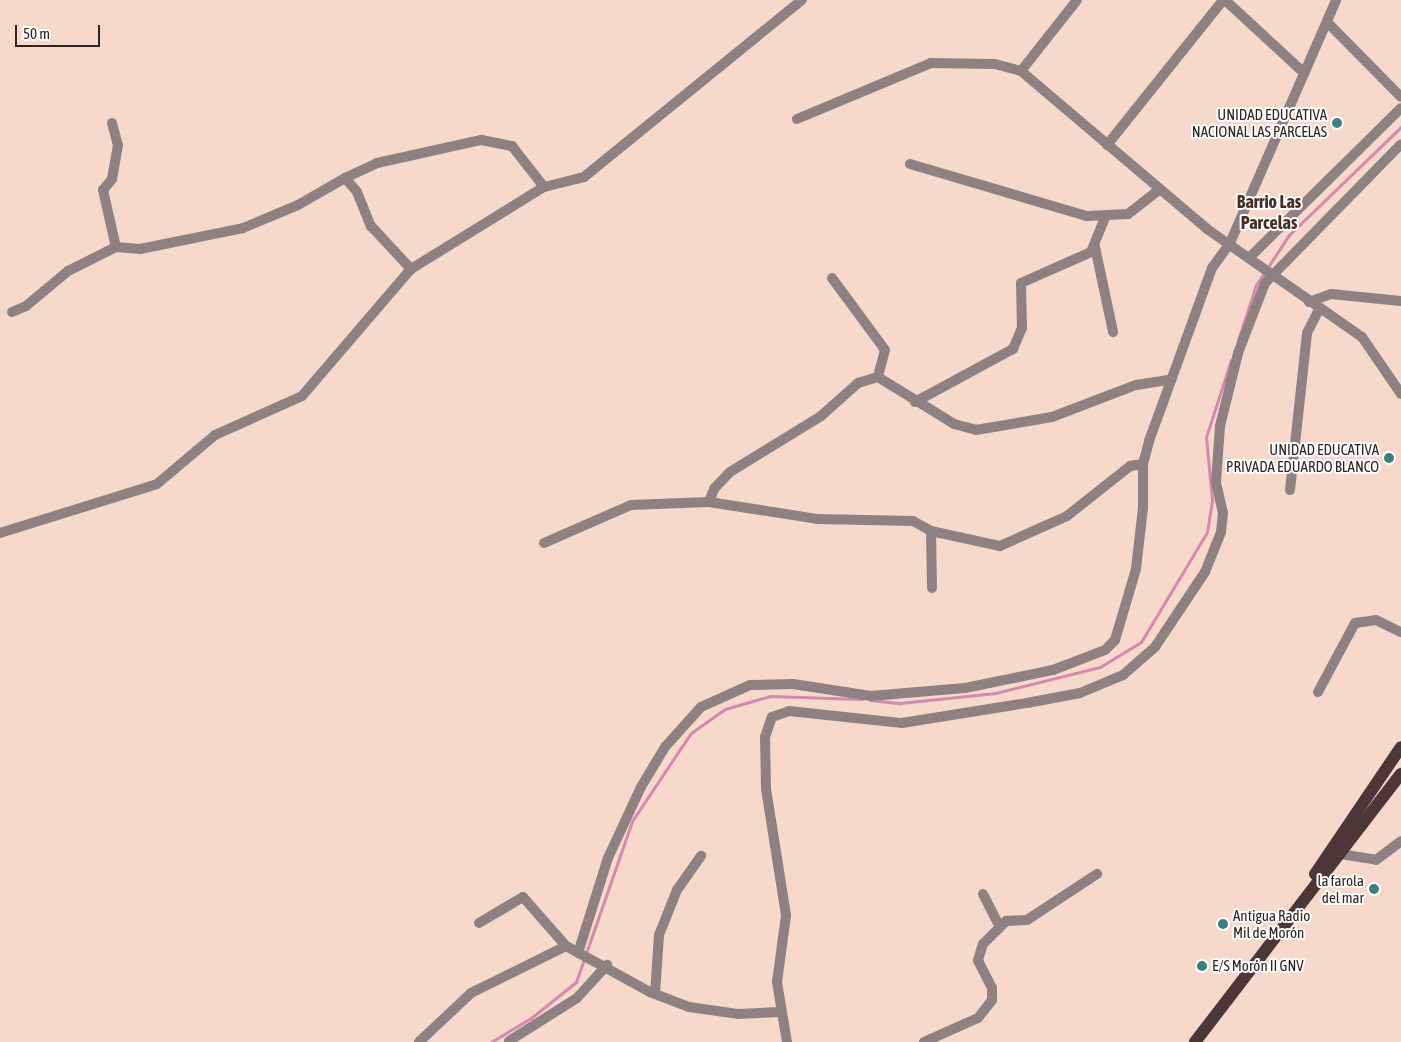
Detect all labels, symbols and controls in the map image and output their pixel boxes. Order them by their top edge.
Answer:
scale bar [18,15,102,47]
text: 50 m [23,25,50,42]
place label: UNIDAD EDUCATIVA NACIONAL LAS PARCELAS [1192,105,1327,140]
marker: UNIDAD EDUCATIVA NACIONAL LAS PARCELAS [1331,117,1343,129]
district label: Barrio Las Parcelas [1237,192,1301,234]
place label: UNIDAD EDUCATIVA PRIVADA EDUARDO BLANCO [1226,440,1379,475]
marker: UNIDAD EDUCATIVA PRIVADA EDUARDO BLANCO [1383,452,1395,464]
place label: la farola del mar [1317,871,1364,906]
marker: la farola del mar [1368,883,1380,895]
place label: Antigua Radio Mil de Morón [1233,906,1310,941]
marker: Antigua Radio Mil de Morón [1217,918,1229,930]
place label: E/S Morón II GNV [1212,957,1304,975]
marker: E/S Morón II GNV [1196,960,1208,972]

